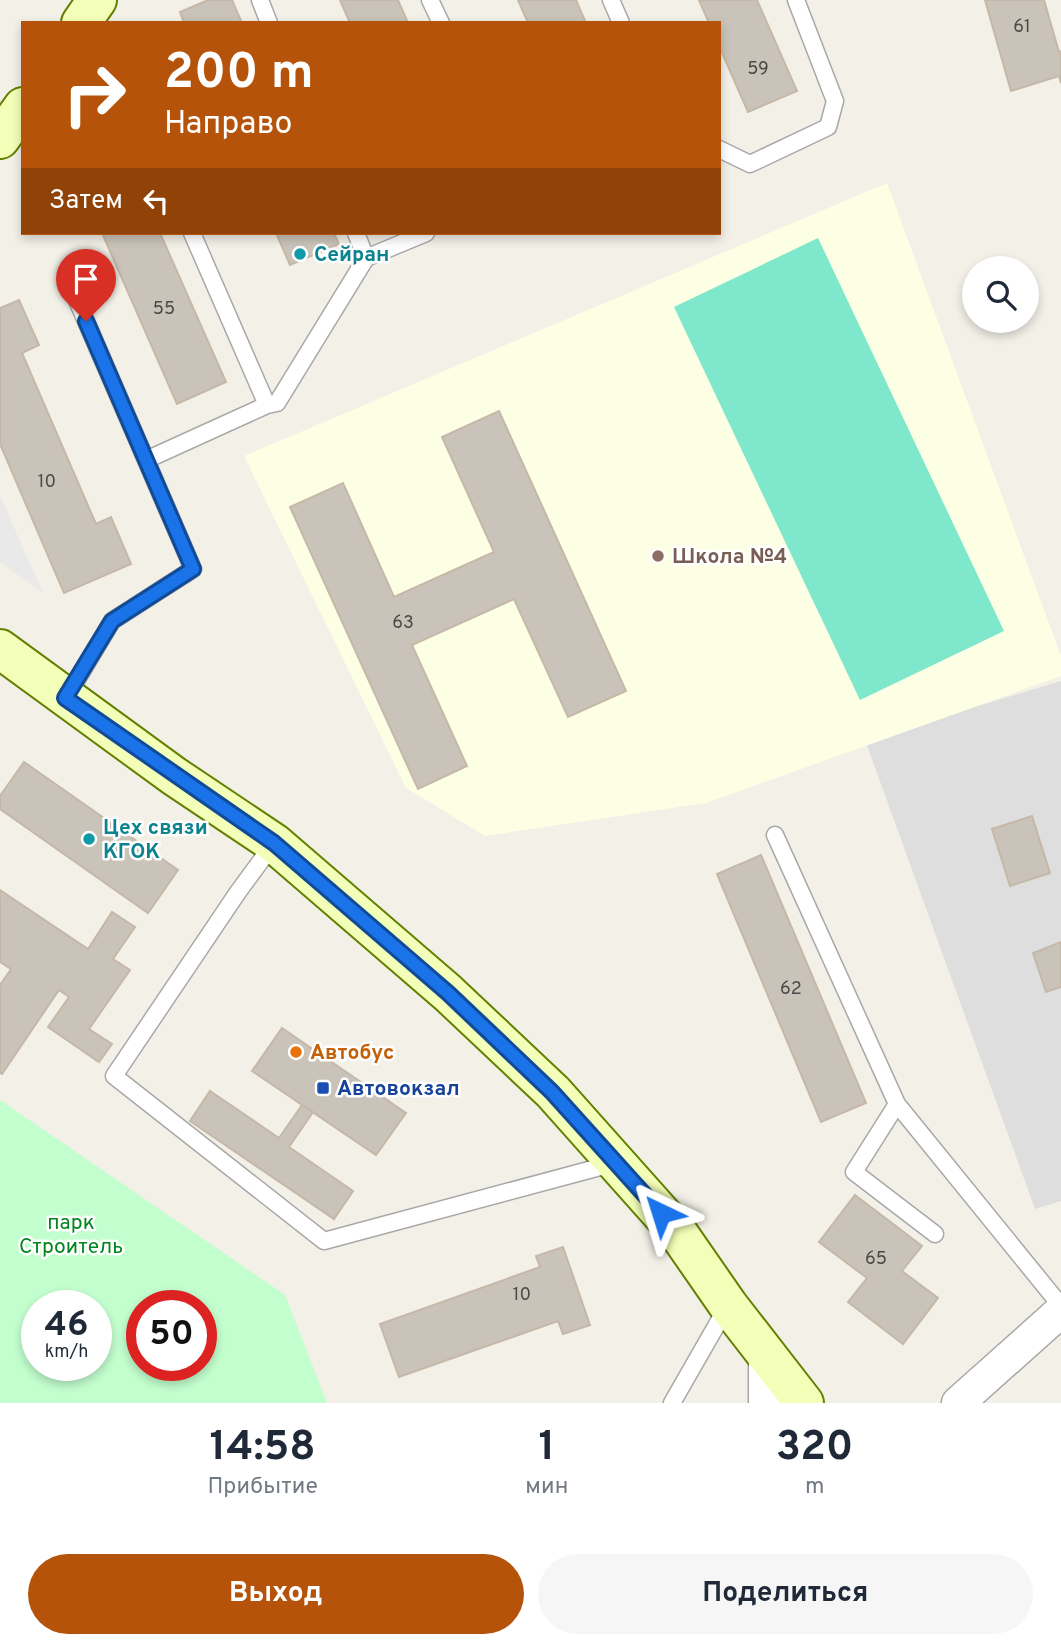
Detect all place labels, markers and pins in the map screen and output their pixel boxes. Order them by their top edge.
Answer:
place label: Сейран [314,242,389,269]
marker: Сейран [292,246,308,262]
pin [56,249,116,321]
place label: Школа №4 [672,544,787,571]
marker: Школа №4 [650,548,666,564]
place label: Цех связи КГОК [103,815,208,866]
marker: Цех связи КГОК [81,831,97,847]
place label: Автобус [310,1040,394,1067]
marker: Автобус [288,1044,304,1060]
place label: Автовокзал [337,1076,460,1103]
marker: Автовокзал [315,1080,331,1096]

